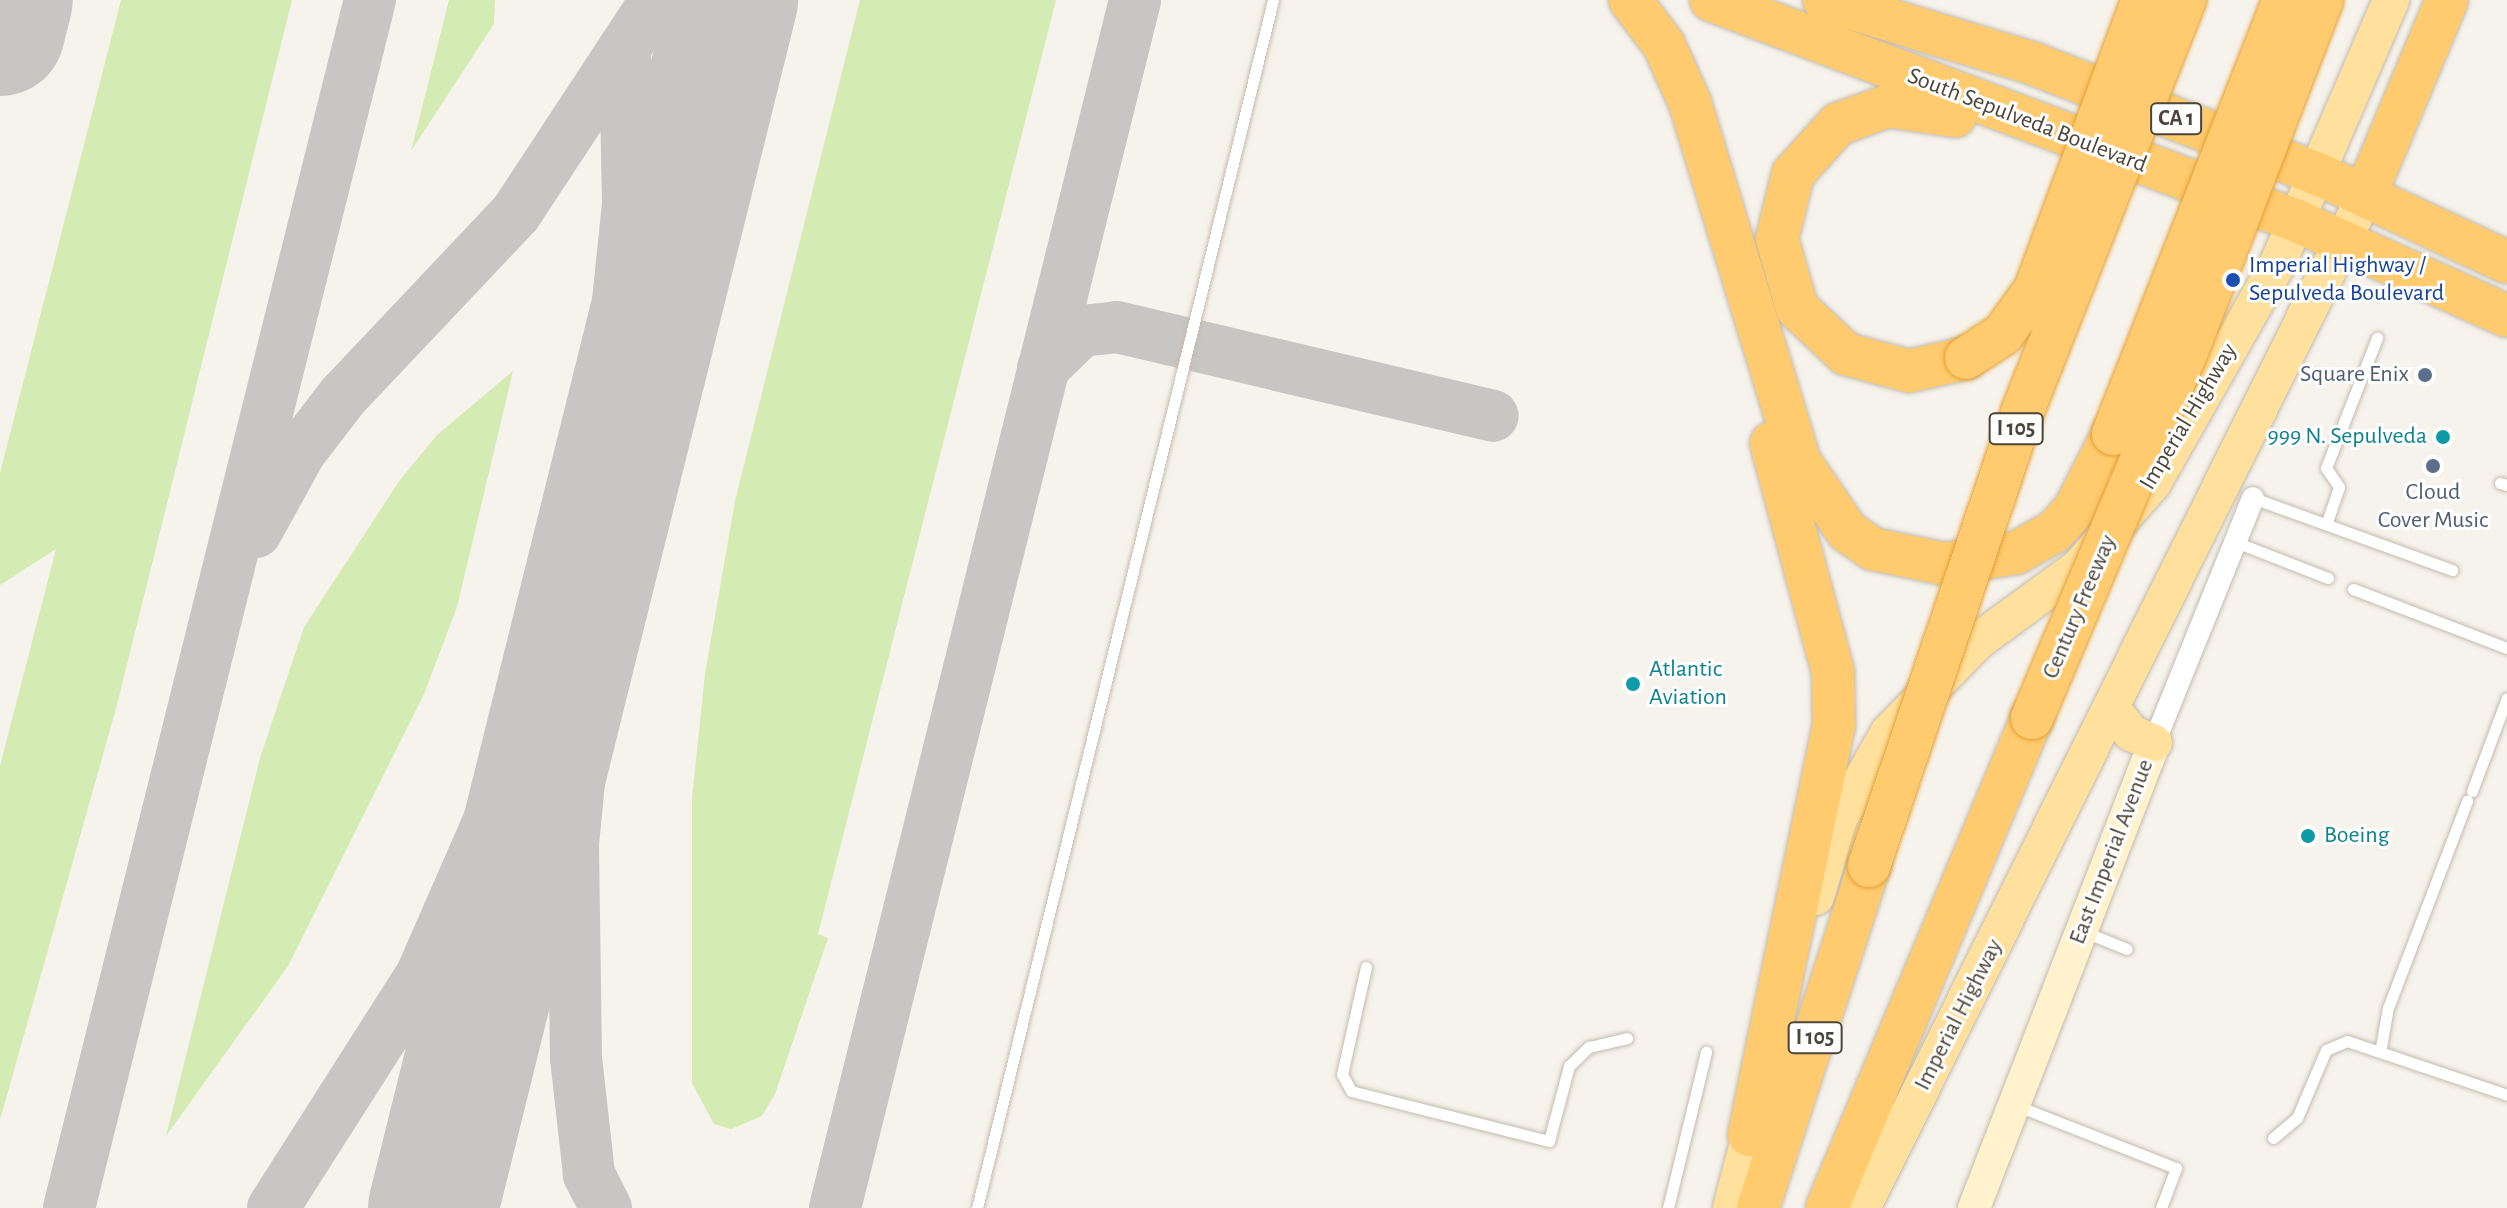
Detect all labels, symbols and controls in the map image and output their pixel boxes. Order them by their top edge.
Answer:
street label: South Sepulveda Boulevard [1903,62,2151,180]
road number: CA 1 [2150,101,2202,137]
place label: Imperial Highway / Sepulveda Boulevard [2249,252,2444,308]
marker: Imperial Highway / Sepulveda Boulevard [2224,271,2242,289]
street label: Imperial Highway [2134,338,2244,496]
place label: Square Enix [2300,361,2409,389]
marker: Square Enix [2416,366,2434,384]
road number: I 105 [1988,411,2044,447]
place label: 999 N. Sepulveda [2267,423,2427,451]
marker: 999 N. Sepulveda [2434,428,2452,446]
marker: Cloud Cover Music [2424,457,2442,475]
place label: Cloud Cover Music [2378,479,2488,535]
street label: Century Freeway [2037,531,2123,683]
place label: Atlantic Aviation [1649,656,1727,712]
marker: Atlantic Aviation [1624,675,1642,693]
street label: East Imperial Avenue [2063,755,2161,949]
place label: Boeing [2324,822,2389,850]
marker: Boeing [2299,827,2317,845]
street label: Imperial Highway [1908,935,2010,1095]
road number: I 105 [1787,1020,1843,1056]

